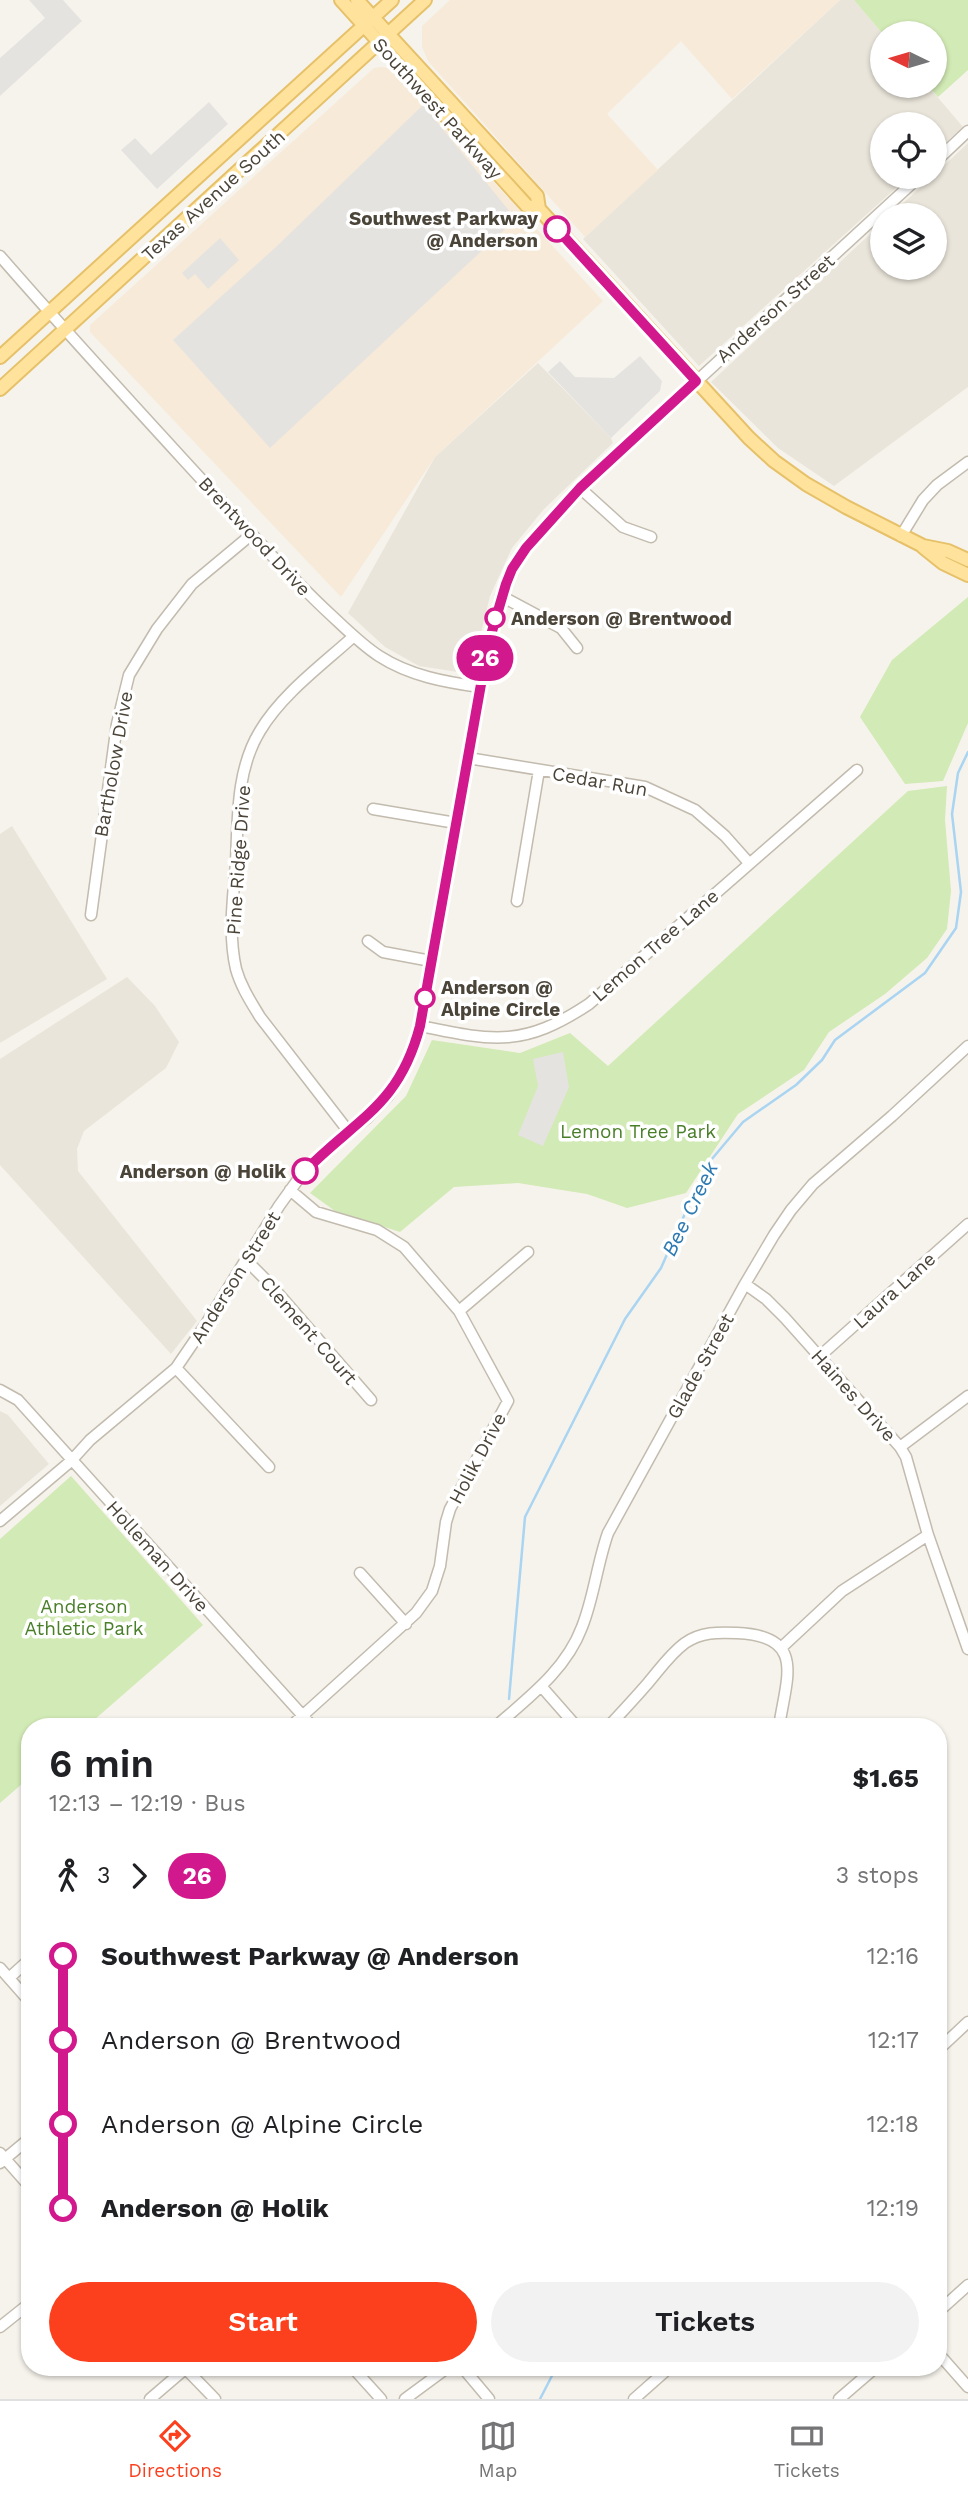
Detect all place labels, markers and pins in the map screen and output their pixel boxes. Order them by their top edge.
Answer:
place label: Southwest Parkway @ Anderson [349,207,538,252]
marker: Southwest Parkway @ Anderson [544,216,570,242]
place label: Anderson @ Brentwood [511,607,732,630]
marker: Anderson @ Brentwood [485,608,505,628]
place label: Anderson @ Alpine Circle [441,976,560,1021]
marker: Anderson @ Alpine Circle [415,988,435,1008]
marker: Anderson @ Holik [292,1158,318,1184]
place label: Anderson @ Holik [120,1160,286,1183]

